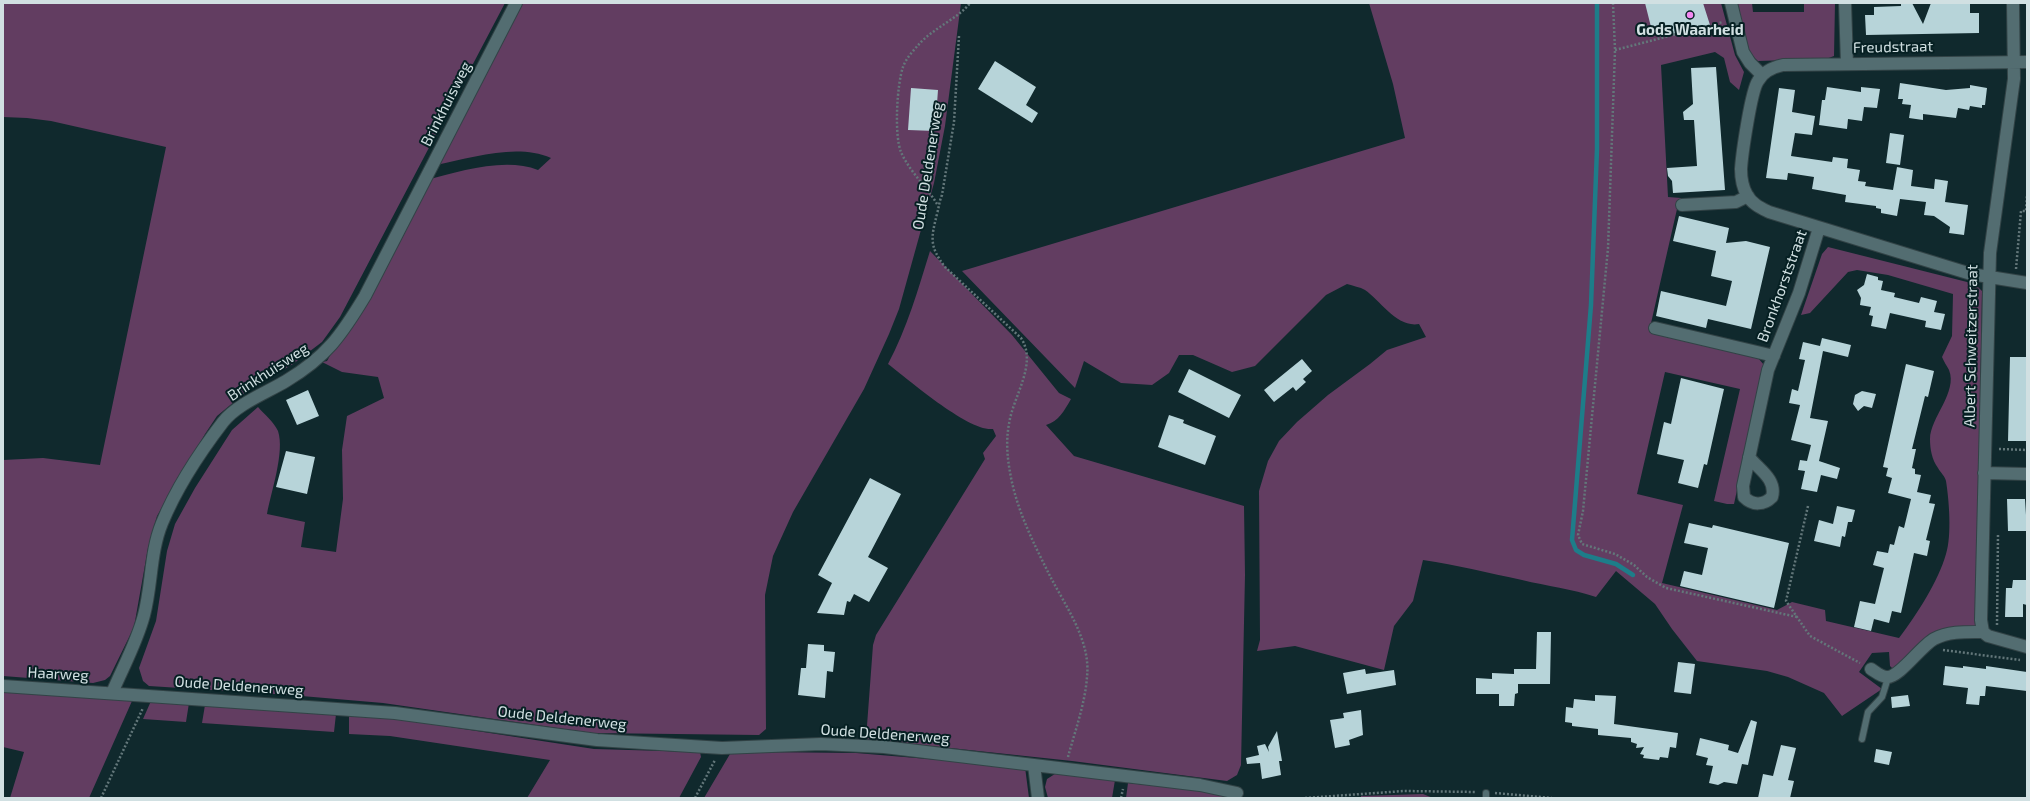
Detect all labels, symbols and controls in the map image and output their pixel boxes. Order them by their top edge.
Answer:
marker: Gods Waarheid [1685,10,1695,20]
place label: Gods Waarheid [1636,21,1744,39]
street label: Freudstraat [1853,37,1933,57]
street label: Brinkhuisweg [417,59,475,149]
street label: Oude Deldenerweg [909,101,947,231]
street label: Bronkhorststraat [1753,227,1811,345]
street label: Albert Schweitzerstraat [1961,264,1981,428]
street label: Brinkhuisweg [224,339,312,405]
street label: Haarweg [27,663,89,685]
street label: Oude Deldenerweg [174,673,304,699]
street label: Oude Deldenerweg [497,702,627,734]
street label: Oude Deldenerweg [820,721,950,747]

